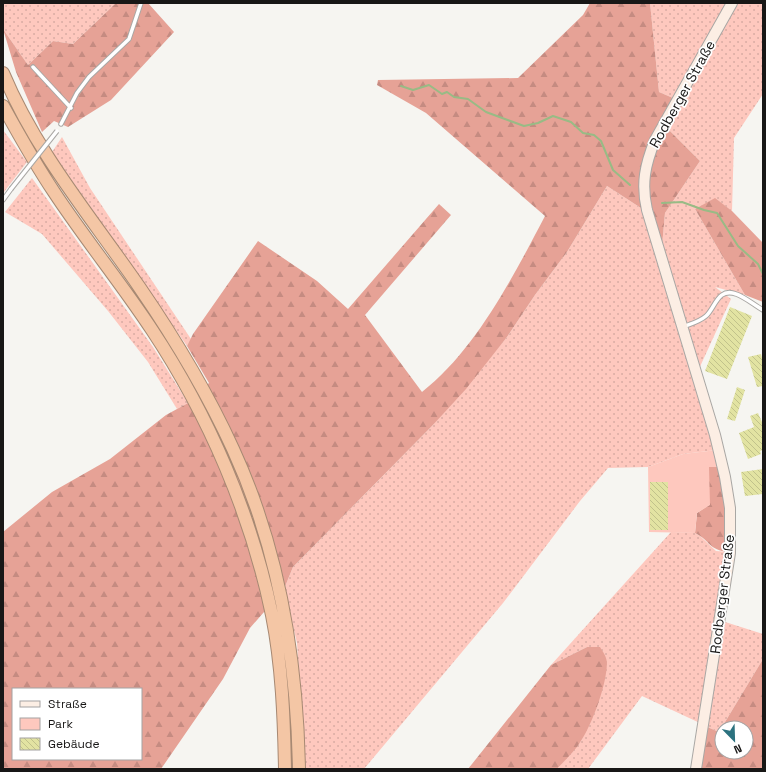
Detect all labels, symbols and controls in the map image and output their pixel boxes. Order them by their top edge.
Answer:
street label: Rodberger Straße [645,37,719,151]
street label: Rodberger Straße [706,533,738,655]
legend [12,688,142,760]
text: Straße [48,696,87,712]
text: Park [48,716,73,732]
north arrow [714,720,754,760]
text: Gebäude [48,736,100,752]
text: N [732,741,744,757]

